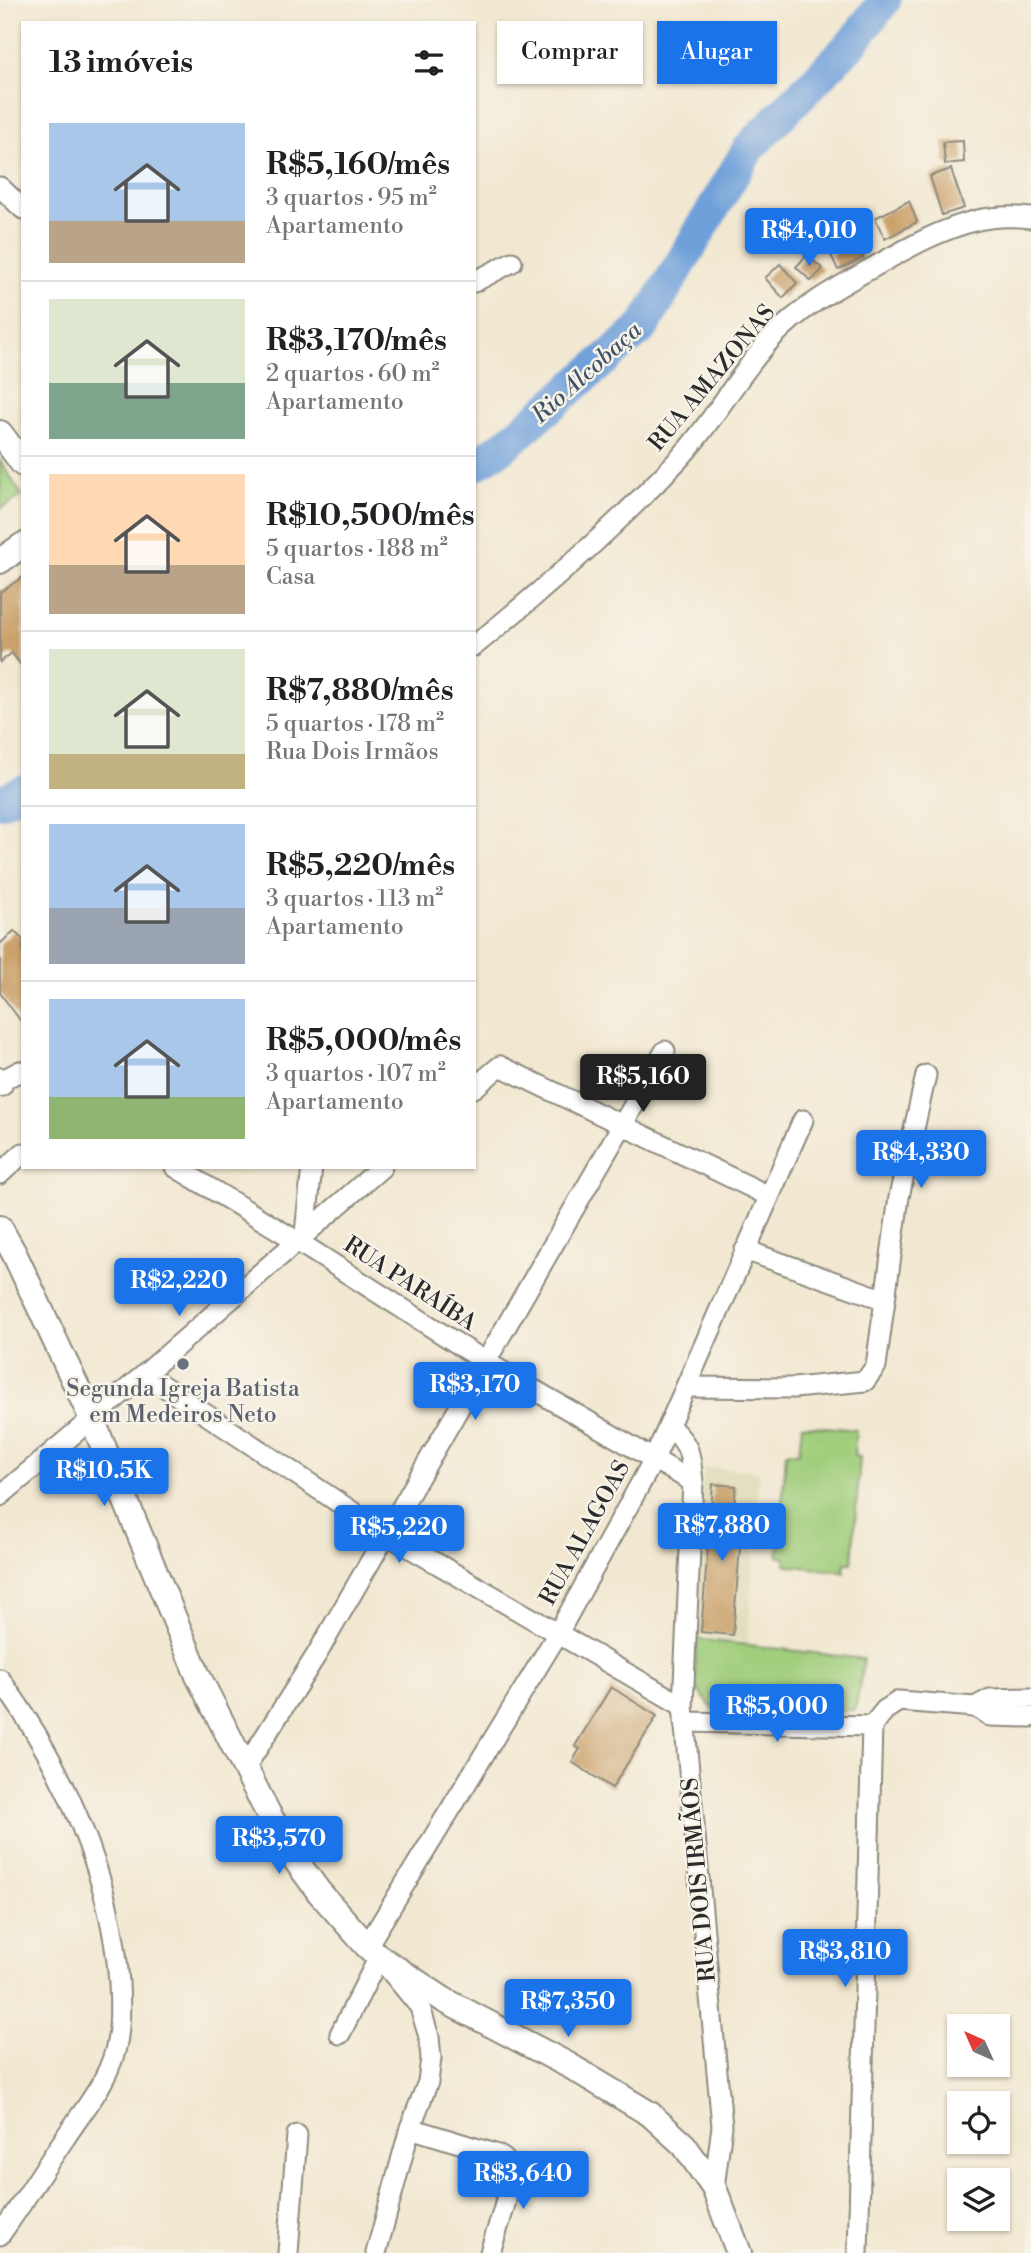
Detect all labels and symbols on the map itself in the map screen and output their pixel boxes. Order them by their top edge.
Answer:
pin: R$4,010 [744,208,874,268]
street label: RUA AMAZONAS [643,299,781,457]
water label: Rio Alcobaça [525,315,649,431]
pin: R$5,160 [578,1054,708,1114]
pin: R$4,330 [856,1130,986,1190]
street label: RUA PARAÍBA [338,1229,484,1338]
pin: R$2,220 [114,1258,244,1318]
marker: Segunda Igreja Batista em Medeiros Neto [175,1356,191,1372]
pin: R$3,170 [410,1362,540,1422]
place label: Segunda Igreja Batista em Medeiros Neto [66,1375,300,1429]
pin: R$10.5K [39,1448,169,1508]
street label: RUA ALAGOAS [534,1456,636,1610]
pin: R$7,880 [657,1504,787,1563]
pin: R$5,220 [334,1506,464,1565]
pin: R$5,000 [712,1684,842,1744]
street label: RUA DOIS IRMÃOS [674,1777,722,1984]
pin: R$3,570 [214,1816,344,1876]
pin: R$3,810 [780,1930,910,1989]
pin: R$7,350 [503,1980,633,2039]
north arrow [947,2014,1010,2077]
pin: R$3,640 [458,2152,588,2211]

